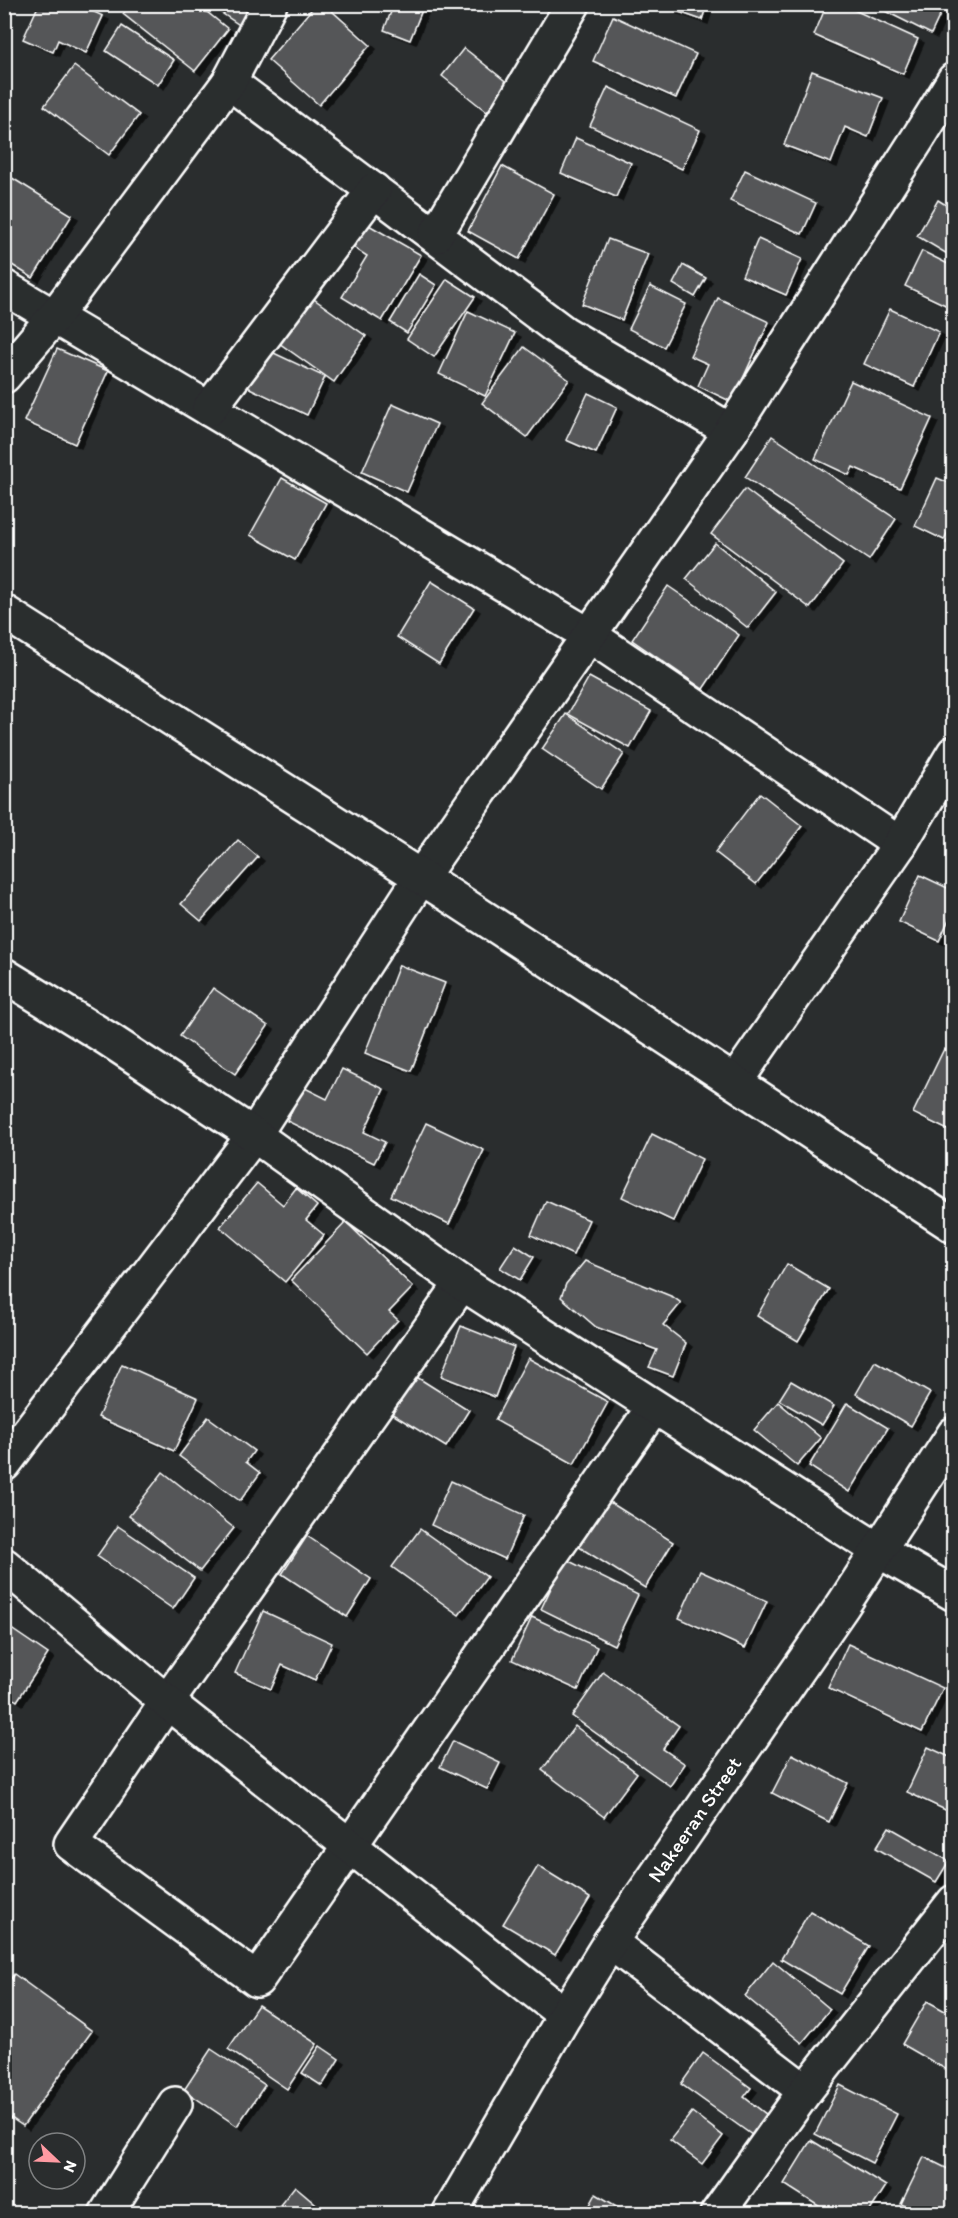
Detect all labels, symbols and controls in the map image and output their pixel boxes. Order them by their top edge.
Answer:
street label: Nakeeran Street [642,1751,746,1887]
north arrow [27,2131,87,2191]
text: N [59,2158,81,2175]

